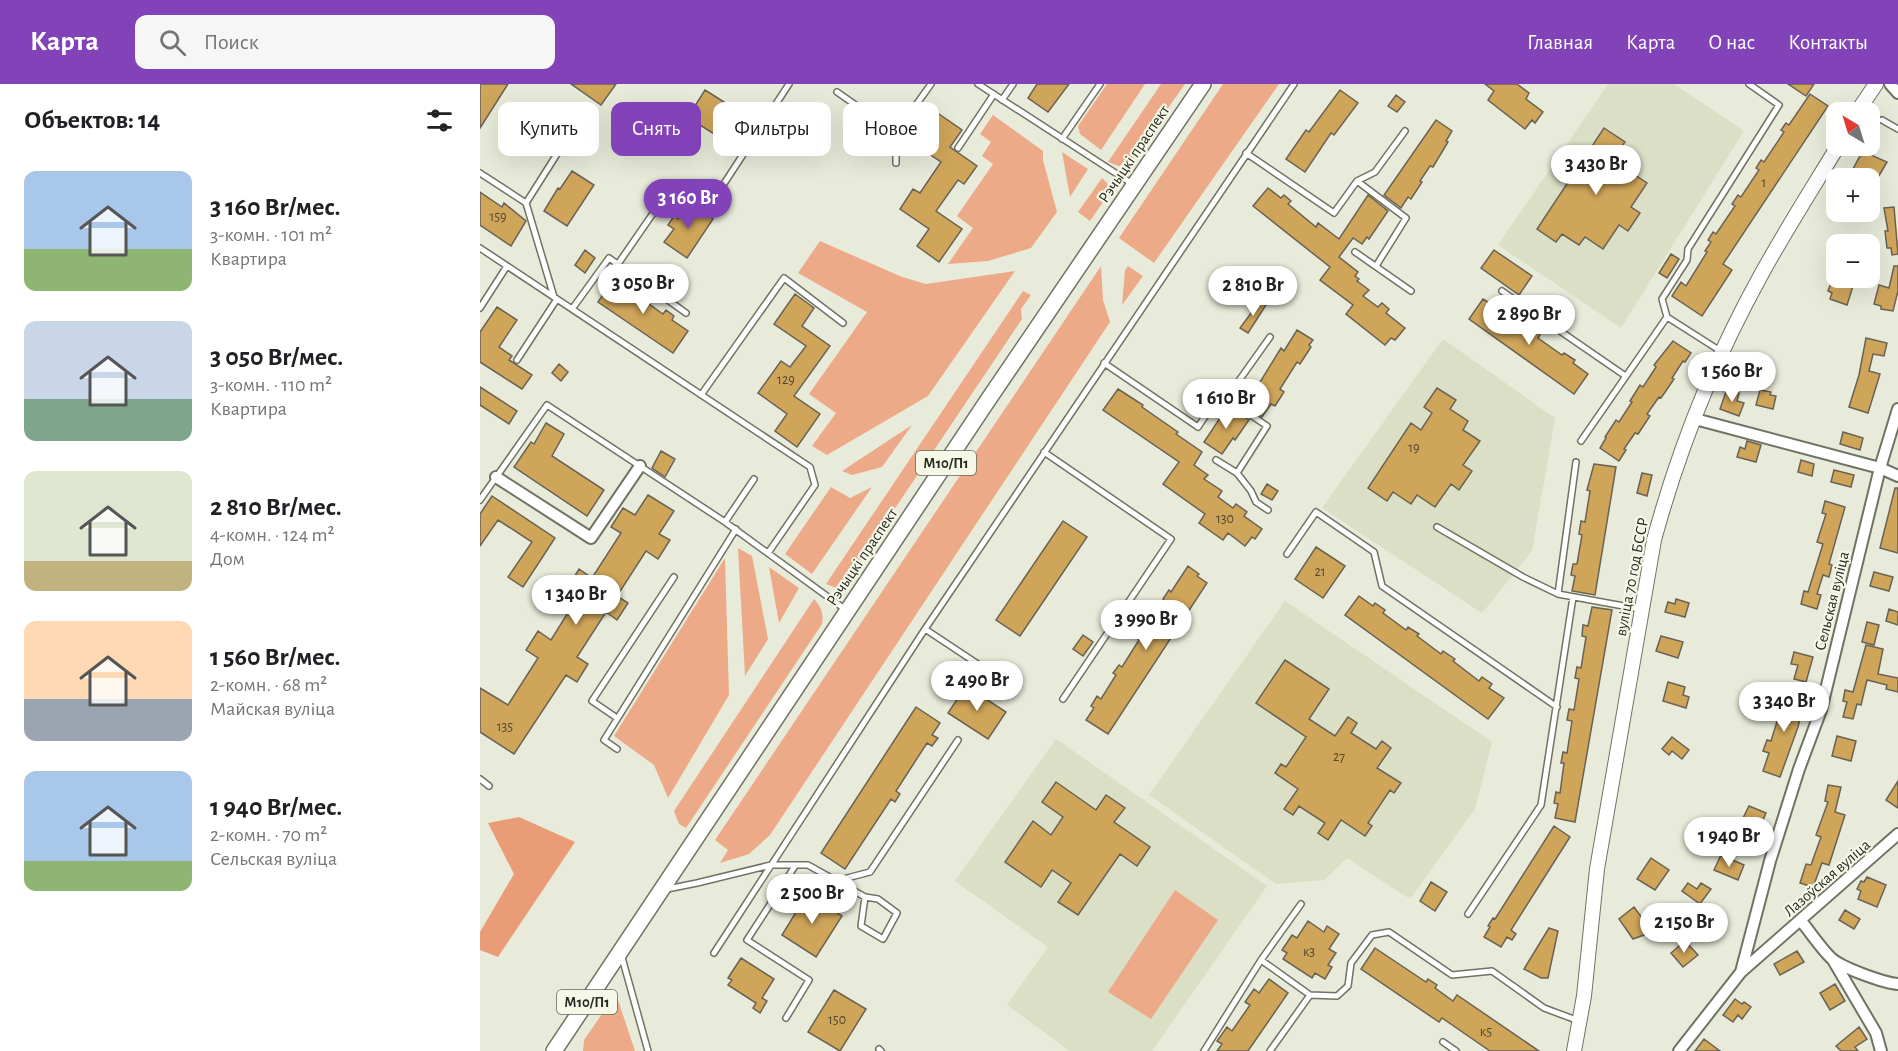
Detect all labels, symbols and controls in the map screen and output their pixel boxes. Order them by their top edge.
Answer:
search box [135,15,555,69]
icon: search [156,26,189,59]
text: Карта [30,28,99,56]
text: Поиск [204,31,259,53]
text: Главная [1527,32,1593,53]
text: Карта [1626,32,1675,53]
text: О нас [1708,32,1755,53]
text: Контакты [1788,32,1868,53]
chip: Купить [498,102,599,156]
chip: Снять [611,102,701,156]
chip: Фильтры [713,102,831,156]
chip: Новое [843,102,939,156]
street label: Рэчыцкі праспект [1096,102,1173,206]
north arrow [1826,102,1880,156]
map controls [1826,102,1880,288]
icon: filters [423,104,456,137]
text: Объектов: 14 [24,107,160,133]
pin: 3 430 Br [1534,145,1658,196]
text: 3 430 Br [1565,154,1627,174]
button: + [1826,168,1880,222]
house number: 1 [1762,176,1766,190]
pin: 3 160 Br [626,179,750,230]
text: 3 160 Br [658,188,718,208]
text: 3 160 Br/мес. [210,194,340,220]
icon: home [72,195,144,267]
house number: 159 [489,210,507,224]
text: 3-комн. · 101 m² [210,225,332,245]
button: − [1826,234,1880,288]
text: Квартира [210,249,287,269]
pin: 3 050 Br [581,264,705,315]
pin: 2 810 Br [1191,266,1315,317]
text: 3 050 Br [612,273,674,293]
text: 2 810 Br [1222,275,1284,295]
pin: 2 890 Br [1467,295,1591,346]
text: 2 890 Br [1497,304,1561,324]
text: 3 050 Br/мес. [210,344,343,370]
icon: home [72,345,144,417]
pin: 1 560 Br [1670,352,1794,403]
text: 1 560 Br [1702,361,1762,381]
house number: 129 [777,373,795,387]
text: 3-комн. · 110 m² [210,375,332,395]
pin: 1 610 Br [1164,379,1288,430]
text: 1 610 Br [1197,388,1255,408]
text: Квартира [210,399,287,419]
house number: 19 [1408,441,1420,455]
road number: М10/П1 [916,451,976,475]
text: 2 810 Br/мес. [210,494,342,520]
icon: home [72,495,144,567]
street label: Рэчыцкі праспект [824,505,901,609]
house number: 130 [1216,512,1234,526]
street label: вуліца 70 год БССР [1613,516,1652,638]
text: 4-комн. · 124 m² [210,525,335,545]
text: Дом [210,549,245,569]
street label: Сельская вуліца [1812,550,1853,652]
house number: 21 [1314,565,1326,579]
pin: 1 340 Br [514,575,638,626]
text: 1 340 Br [546,584,606,604]
pin: 3 990 Br [1084,600,1208,651]
text: 3 990 Br [1115,609,1177,629]
text: 1 560 Br/мес. [210,644,340,670]
icon: home [72,645,144,717]
pin: 2 490 Br [915,661,1039,712]
text: 2 490 Br [945,670,1009,690]
text: 2-комн. · 68 m² [210,675,327,695]
pin: 3 340 Br [1722,682,1846,733]
text: 3 340 Br [1753,691,1815,711]
text: Майская вуліца [210,699,335,719]
house number: 135 [497,720,513,734]
house number: 27 [1333,750,1345,764]
text: 1 940 Br/мес. [210,794,342,820]
icon: home [72,795,144,867]
pin: 1 940 Br [1667,817,1791,868]
text: 2-комн. · 70 m² [210,825,327,845]
text: 1 940 Br [1698,826,1760,846]
street label: Лазоўская вуліца [1781,836,1874,920]
text: Сельская вуліца [210,849,337,869]
pin: 2 500 Br [750,874,874,925]
text: 2 500 Br [780,883,844,903]
pin: 2 150 Br [1622,903,1746,954]
text: 2 150 Br [1654,912,1714,932]
house number: к3 [1303,945,1315,959]
road number: М10/П1 [557,990,617,1014]
house number: 150 [828,1013,846,1027]
house number: к5 [1480,1025,1492,1039]

